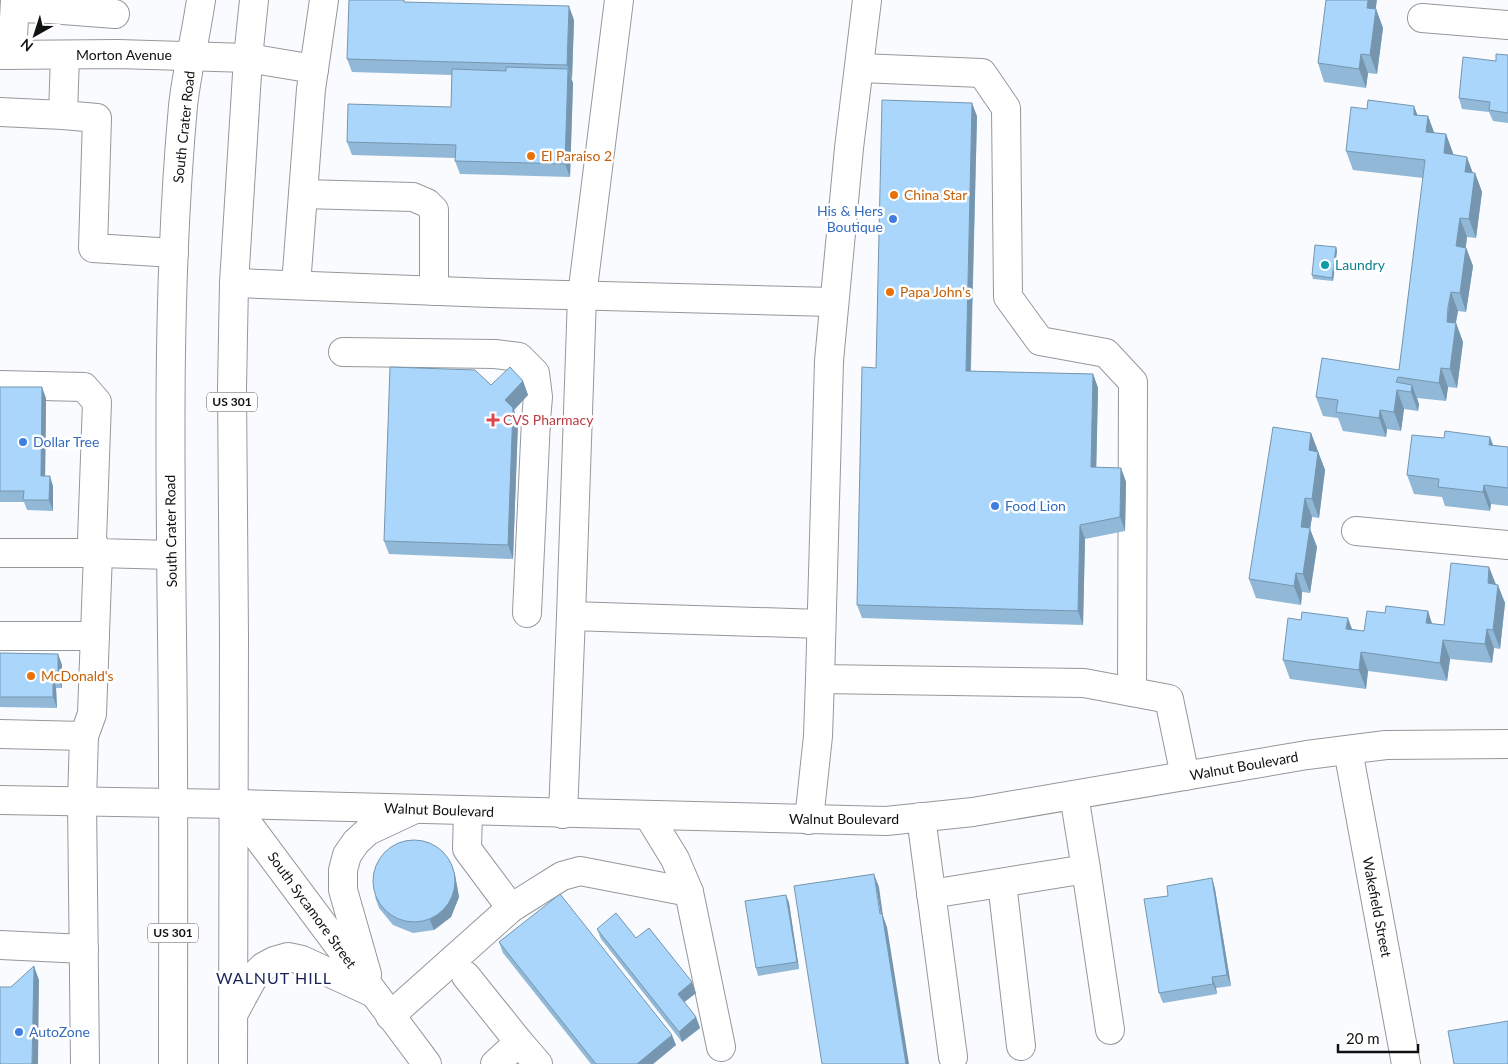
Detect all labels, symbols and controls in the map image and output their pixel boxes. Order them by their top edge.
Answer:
north arrow [10,10,60,60]
text: N [17,35,36,55]
street label: Morton Avenue [76,46,172,63]
street label: South Crater Road [169,70,198,184]
place label: El Paraiso 2 [541,147,612,164]
marker: El Paraiso 2 [525,150,537,162]
place label: China Star [904,186,967,203]
marker: China Star [888,189,900,201]
place label: His & Hers Boutique [817,202,883,235]
marker: His & Hers Boutique [887,213,899,225]
place label: Laundry [1335,256,1386,273]
marker: Laundry [1319,259,1331,271]
place label: Papa John's [900,283,971,300]
marker: Papa John's [884,286,896,298]
road number: US 301 [207,392,257,412]
place label: CVS Pharmacy [503,411,594,428]
marker: CVS Pharmacy [487,414,499,426]
place label: Dollar Tree [33,433,99,450]
marker: Dollar Tree [17,436,29,448]
street label: South Crater Road [161,475,180,587]
place label: Food Lion [1005,497,1066,514]
marker: Food Lion [989,500,1001,512]
place label: McDonald's [41,667,114,684]
marker: McDonald's [25,670,37,682]
street label: Walnut Boulevard [1188,748,1300,783]
street label: Walnut Boulevard [384,799,494,820]
street label: Walnut Boulevard [789,810,899,827]
street label: South Sycamore Street [264,848,360,971]
street label: Wakefield Street [1359,855,1396,958]
road number: US 301 [148,924,198,942]
district label: WALNUT HILL [216,968,332,987]
scale bar [1338,1022,1418,1054]
place label: AutoZone [29,1023,90,1040]
marker: AutoZone [13,1026,25,1038]
text: 20 m [1346,1029,1380,1047]

